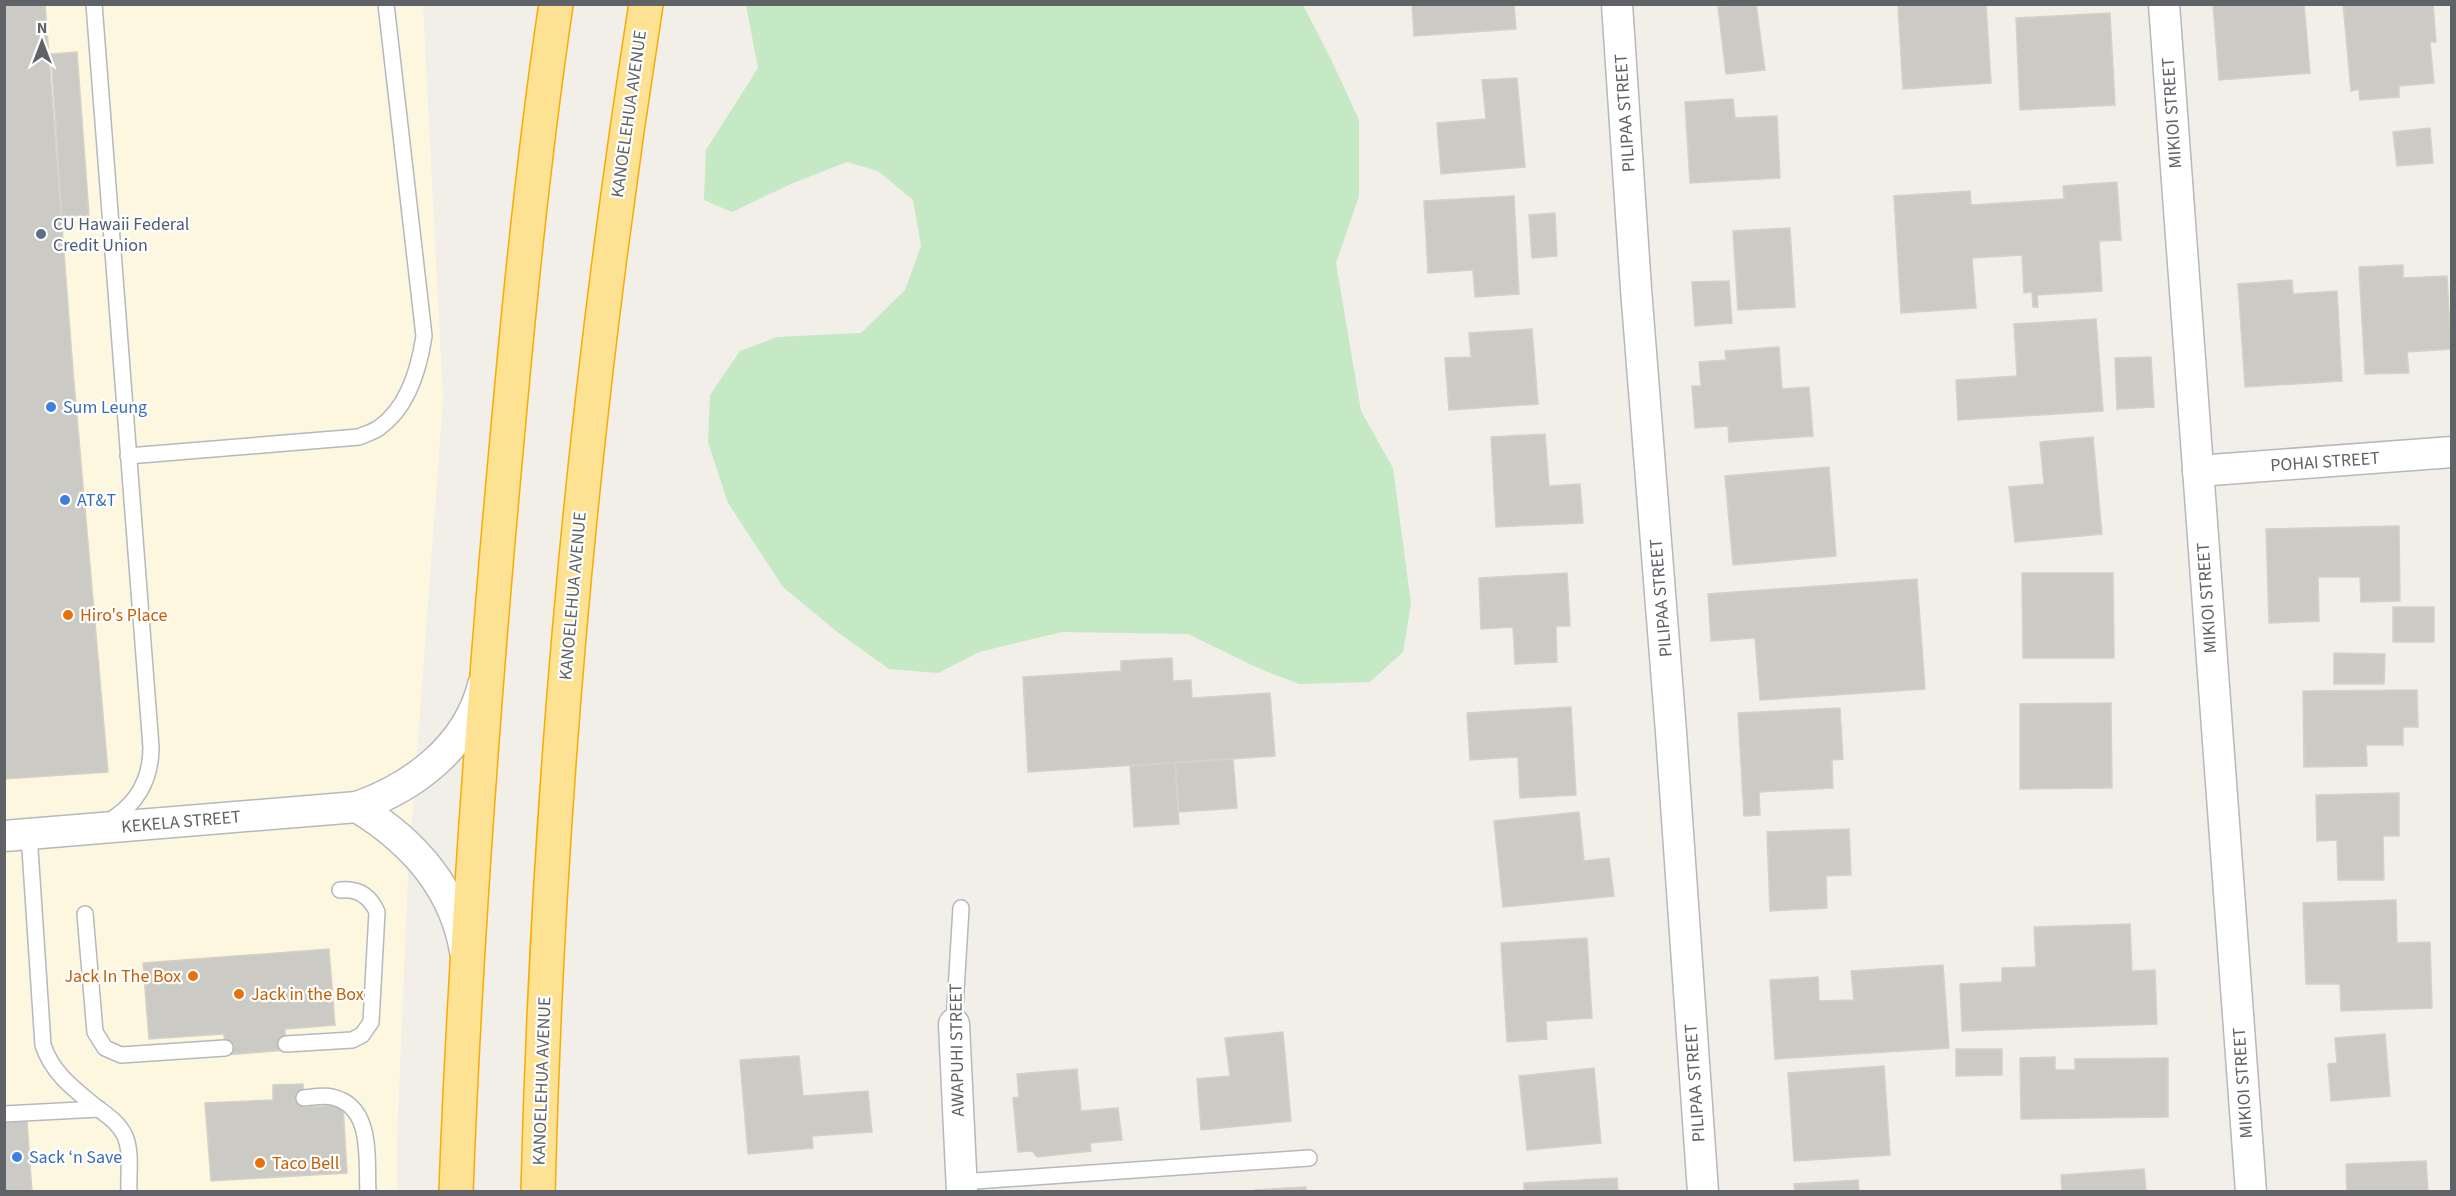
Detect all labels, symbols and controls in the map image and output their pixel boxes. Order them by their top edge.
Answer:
north arrow [12,12,72,72]
text: N [37,17,47,39]
street label: KANOELEHUA AVENUE [605,29,653,199]
street label: PILIPAA STREET [1608,53,1642,173]
street label: MIKIOI STREET [2156,56,2188,169]
place label: CU Hawaii Federal Credit Union [53,212,189,258]
marker: CU Hawaii Federal Credit Union [34,227,48,241]
place label: Sum Leung [63,395,147,420]
marker: Sum Leung [44,400,58,414]
street label: POHAI STREET [2269,446,2381,478]
place label: AT&T [77,488,116,513]
marker: AT&T [58,493,72,507]
street label: KANOELEHUA AVENUE [553,511,593,681]
street label: PILIPAA STREET [1643,538,1679,658]
street label: MIKIOI STREET [2191,541,2223,654]
place label: Hiro's Place [80,603,167,628]
marker: Hiro's Place [61,608,75,622]
street label: KEKELA STREET [120,804,242,840]
place label: Jack In The Box [64,964,181,989]
marker: Jack In The Box [186,969,200,983]
place label: Jack in the Box [251,982,364,1007]
street label: AWAPUHI STREET [943,983,971,1117]
marker: Jack in the Box [232,987,246,1001]
street label: KANOELEHUA AVENUE [527,996,557,1166]
street label: PILIPAA STREET [1678,1023,1712,1143]
street label: MIKIOI STREET [2227,1026,2259,1139]
place label: Sack ‘n Save [29,1145,122,1170]
marker: Sack ‘n Save [10,1150,24,1164]
place label: Taco Bell [272,1151,339,1176]
marker: Taco Bell [253,1156,267,1170]

